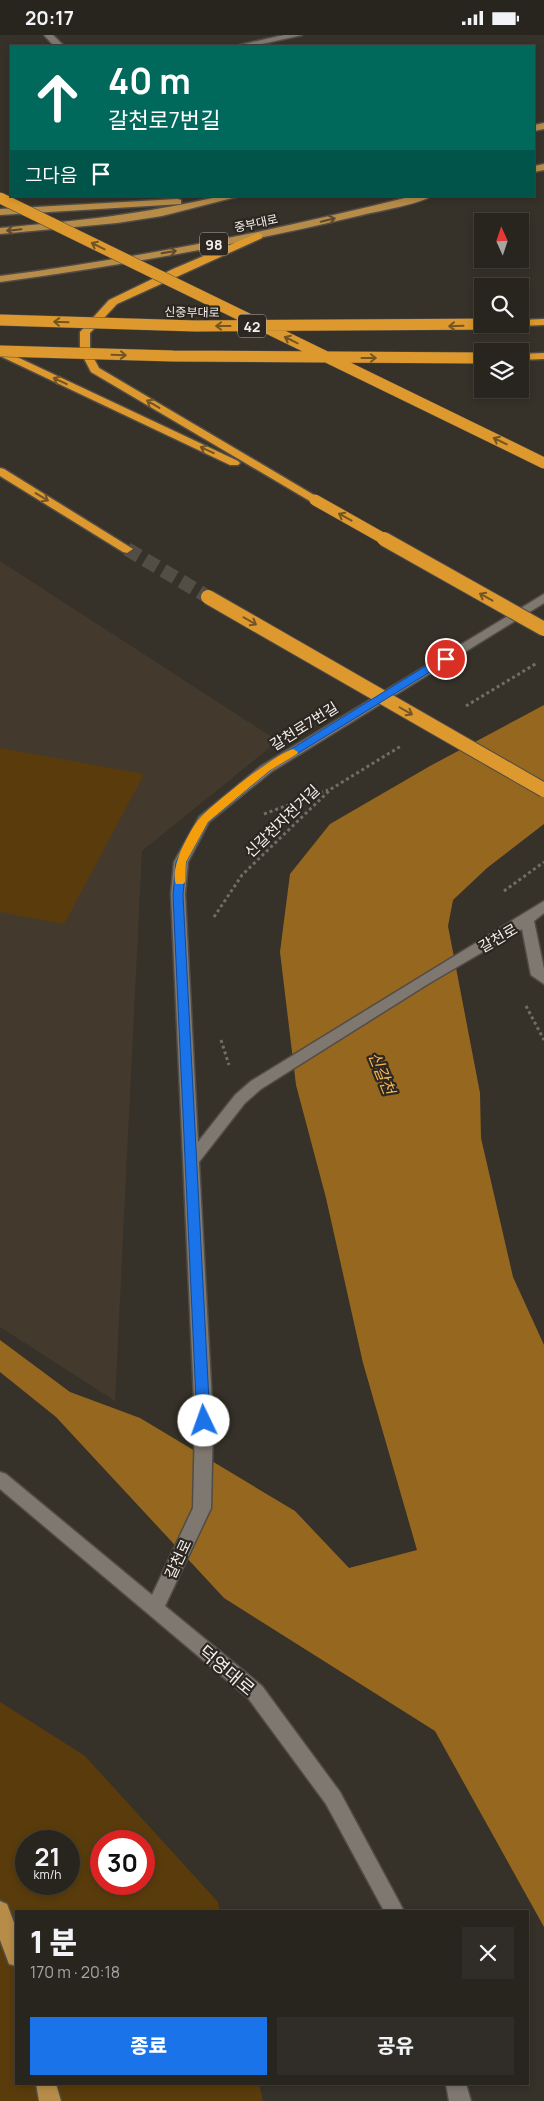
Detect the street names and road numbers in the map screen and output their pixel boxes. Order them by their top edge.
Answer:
street label: 중부대로 [233,210,279,236]
road number: 98 [200,233,228,255]
street label: 신중부대로 [164,303,220,321]
road number: 42 [238,315,266,337]
street label: 갈천로7번길 [266,697,342,755]
street label: 신갈천자전거길 [240,780,324,862]
street label: 갈천로 [475,919,521,957]
street label: 갈천로 [160,1536,196,1582]
street label: 덕영대로 [194,1640,260,1700]

